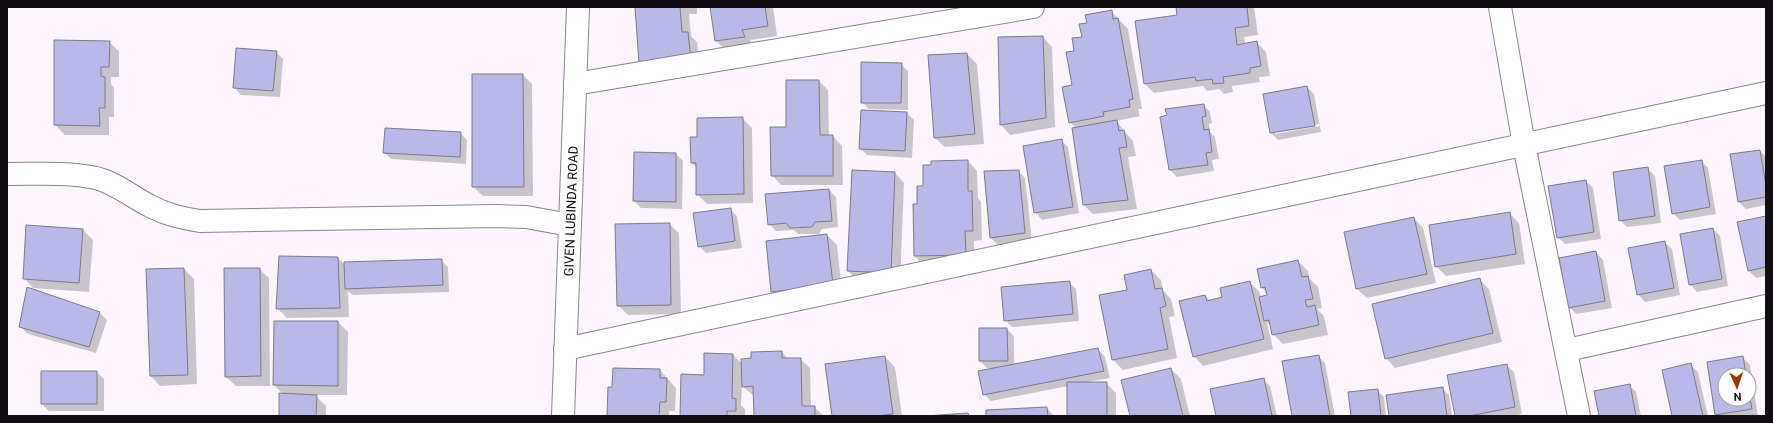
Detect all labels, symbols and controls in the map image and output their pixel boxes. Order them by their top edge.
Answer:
street label: GIVEN LUBINDA ROAD [561,146,580,277]
north arrow [1717,367,1757,407]
text: N [1733,390,1742,403]

